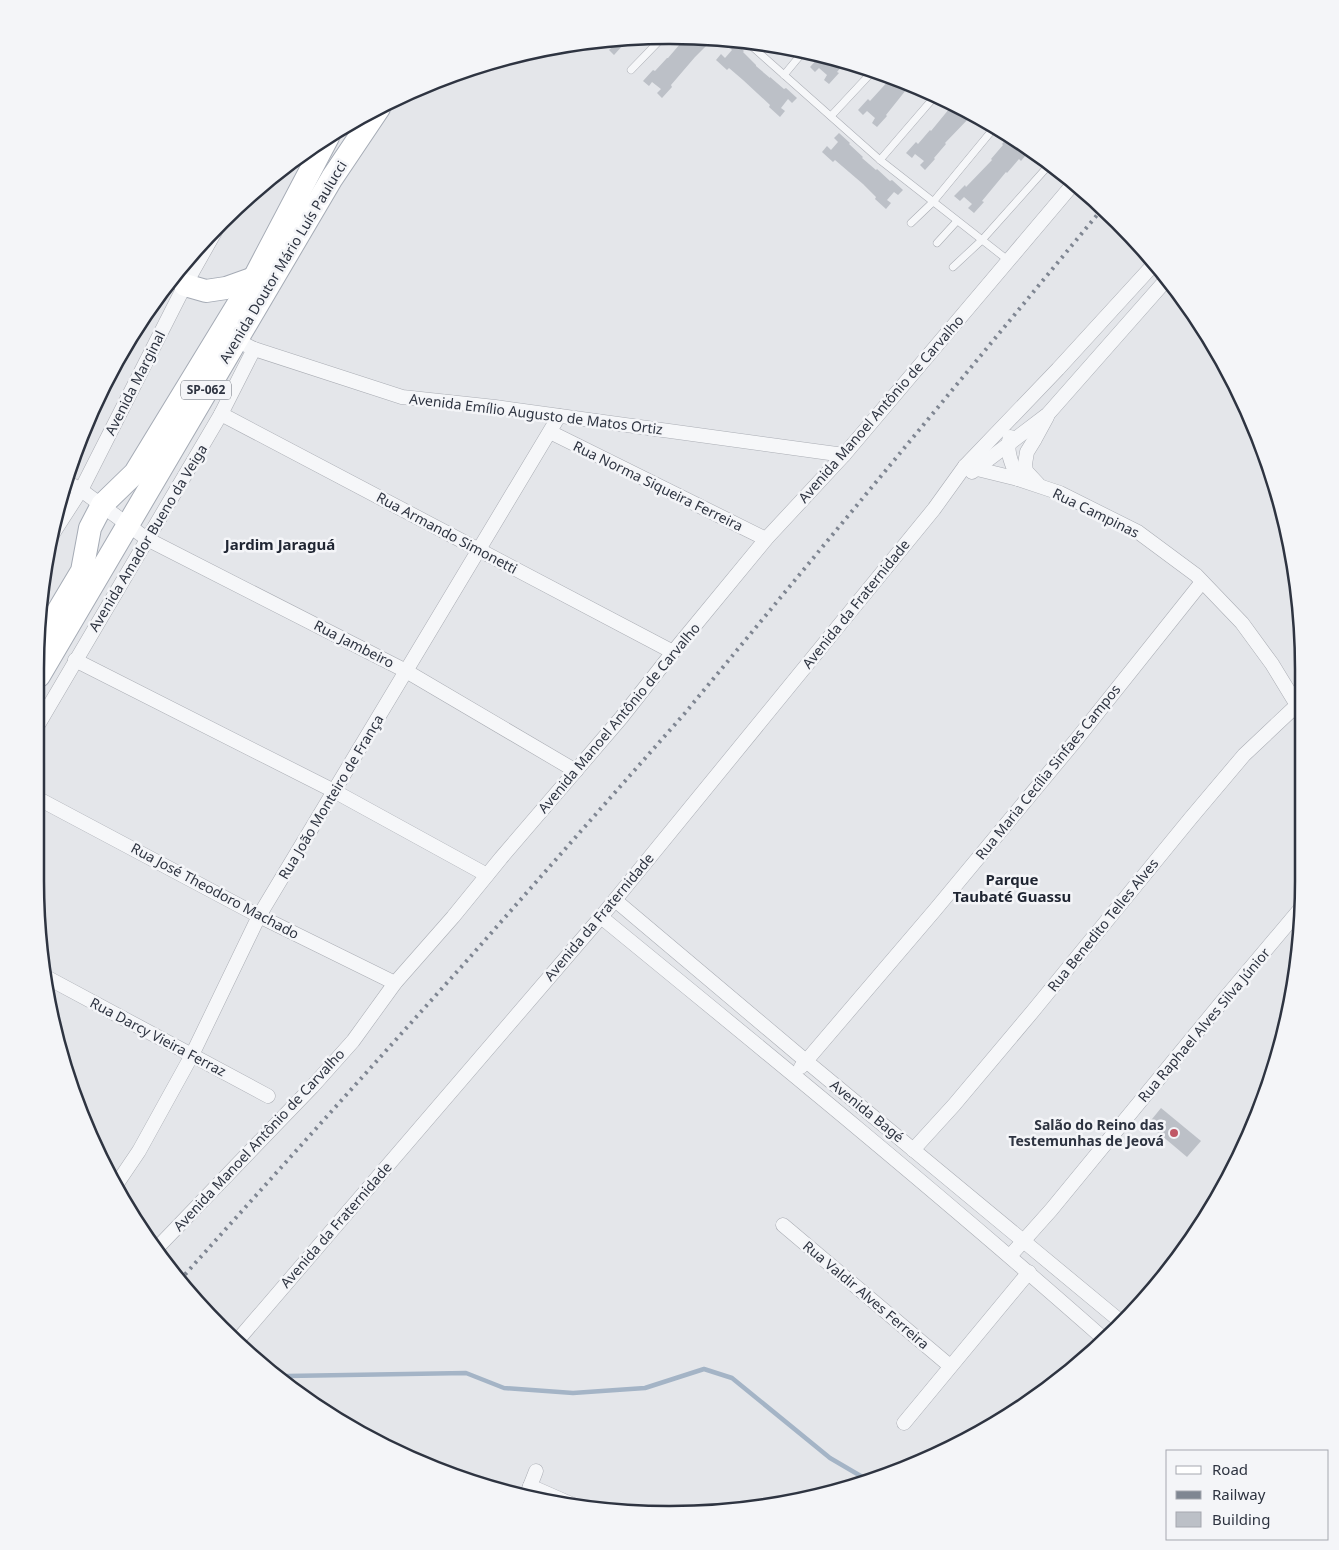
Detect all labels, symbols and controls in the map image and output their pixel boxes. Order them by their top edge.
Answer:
street label: Avenida Doutor Mário Luís Paulucci [214,157,351,366]
street label: Avenida Manoel Antônio de Carvalho [794,311,967,507]
street label: Avenida Marginal [100,327,169,438]
road number: SP-062 [181,380,231,400]
street label: Avenida Emílio Augusto de Matos Ortiz [408,389,664,439]
street label: Rua Norma Siqueira Ferreira [570,436,746,535]
street label: Avenida Amador Bueno da Veiga [84,441,211,635]
street label: Rua Campinas [1050,483,1143,542]
street label: Rua Armando Simonetti [373,487,521,578]
district label: Jardim Jaraguá [223,534,335,554]
street label: Avenida da Fraternidade [798,535,914,672]
street label: Rua Jambeiro [311,615,398,672]
street label: Avenida Manoel Antônio de Carvalho [533,619,704,817]
street label: Rua Maria Cecília Sinfaes Campos [971,680,1125,863]
street label: Rua João Monteiro de França [274,711,387,883]
street label: Rua José Theodoro Machado [128,838,303,943]
street label: Avenida da Fraternidade [540,849,658,984]
street label: Rua Benedito Telles Alves [1043,854,1162,995]
district label: Parque Taubaté Guassu [953,869,1071,906]
street label: Rua Raphael Alves Silva Júnior [1133,943,1274,1106]
street label: Rua Darcy Vieira Ferraz [87,993,230,1081]
street label: Avenida Manoel Antônio de Carvalho [169,1044,348,1235]
street label: Avenida Bagé [826,1075,908,1146]
place label: Salão do Reino das Testemunhas de Jeová [1008,1115,1164,1150]
marker: Salão do Reino das Testemunhas de Jeová [1168,1127,1180,1139]
street label: Avenida da Fraternidade [276,1158,396,1292]
street label: Rua Valdir Alves Ferreira [799,1236,933,1353]
legend [1166,1450,1329,1540]
text: Road [1212,1459,1248,1479]
text: Railway [1212,1484,1266,1504]
text: Building [1212,1509,1270,1529]

